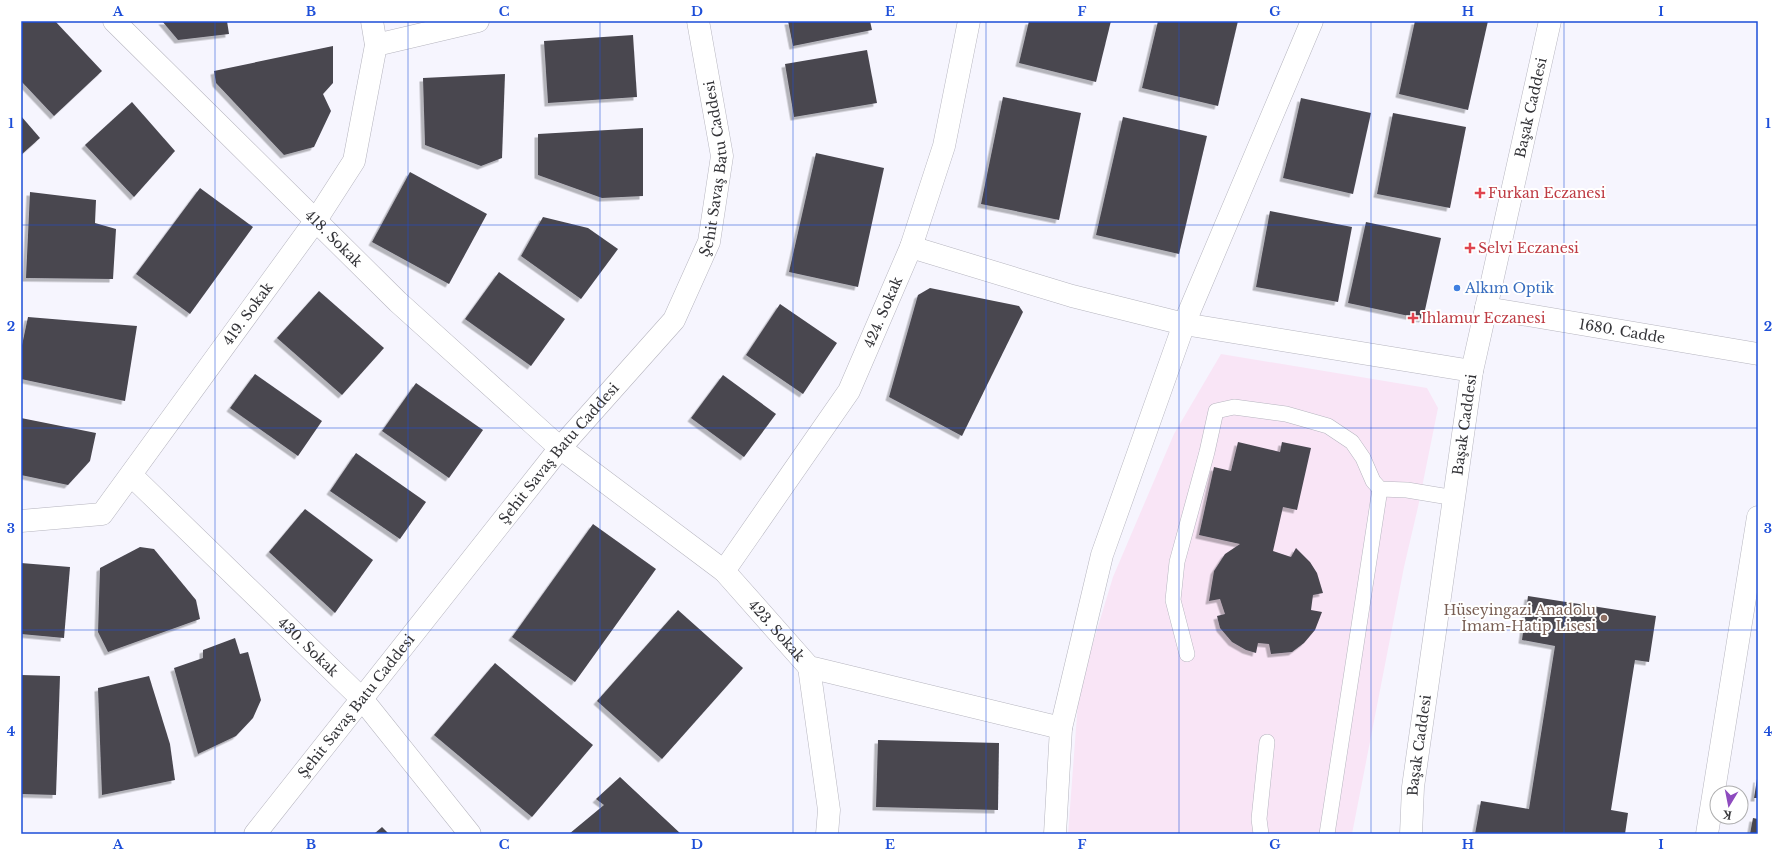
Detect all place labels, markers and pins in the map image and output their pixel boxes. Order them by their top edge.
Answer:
place label: Furkan Eczanesi [1488,184,1606,202]
marker: Furkan Eczanesi [1475,188,1485,198]
place label: Selvi Eczanesi [1478,239,1579,257]
marker: Selvi Eczanesi [1465,243,1475,253]
place label: Alkım Optik [1464,279,1555,297]
marker: Alkım Optik [1452,283,1462,293]
place label: Ihlamur Eczanesi [1421,309,1546,327]
marker: Ihlamur Eczanesi [1408,313,1418,323]
place label: Hüseyingazi Anadolu İmam-Hatip Lisesi [1443,601,1597,635]
marker: Hüseyingazi Anadolu İmam-Hatip Lisesi [1599,613,1609,623]

